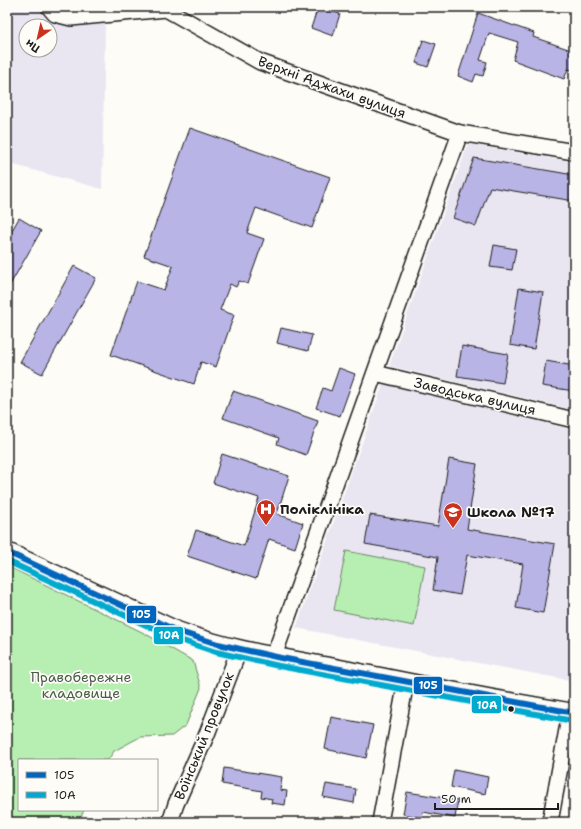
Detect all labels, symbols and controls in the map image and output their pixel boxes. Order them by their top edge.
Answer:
north arrow [18,18,58,58]
text: Пн [22,36,43,56]
street label: Верхні Аджахи вулиця [256,52,408,122]
street label: Заводська вулиця [412,373,538,419]
hospital icon: Поліклініка [255,498,277,526]
place label: Поліклініка [280,500,364,518]
school or university icon: Школа №17 [442,501,464,529]
place label: Школа №17 [467,503,555,521]
line badge: 105 [126,605,157,624]
text: 105 [131,607,151,622]
line badge: 10А [153,626,184,645]
text: 10А [159,628,180,643]
park label: Правобережне кладовище [31,668,131,702]
street label: Воїнський провулок [170,669,238,803]
line badge: 105 [413,676,443,695]
text: 105 [418,678,438,693]
line badge: 10А [471,695,502,714]
text: 10А [477,698,498,713]
unlabelled marker [506,704,516,714]
legend [18,759,158,811]
text: 105 [54,767,74,783]
scale bar [435,785,558,811]
text: 10А [54,787,76,803]
text: 50 m [441,791,471,807]

